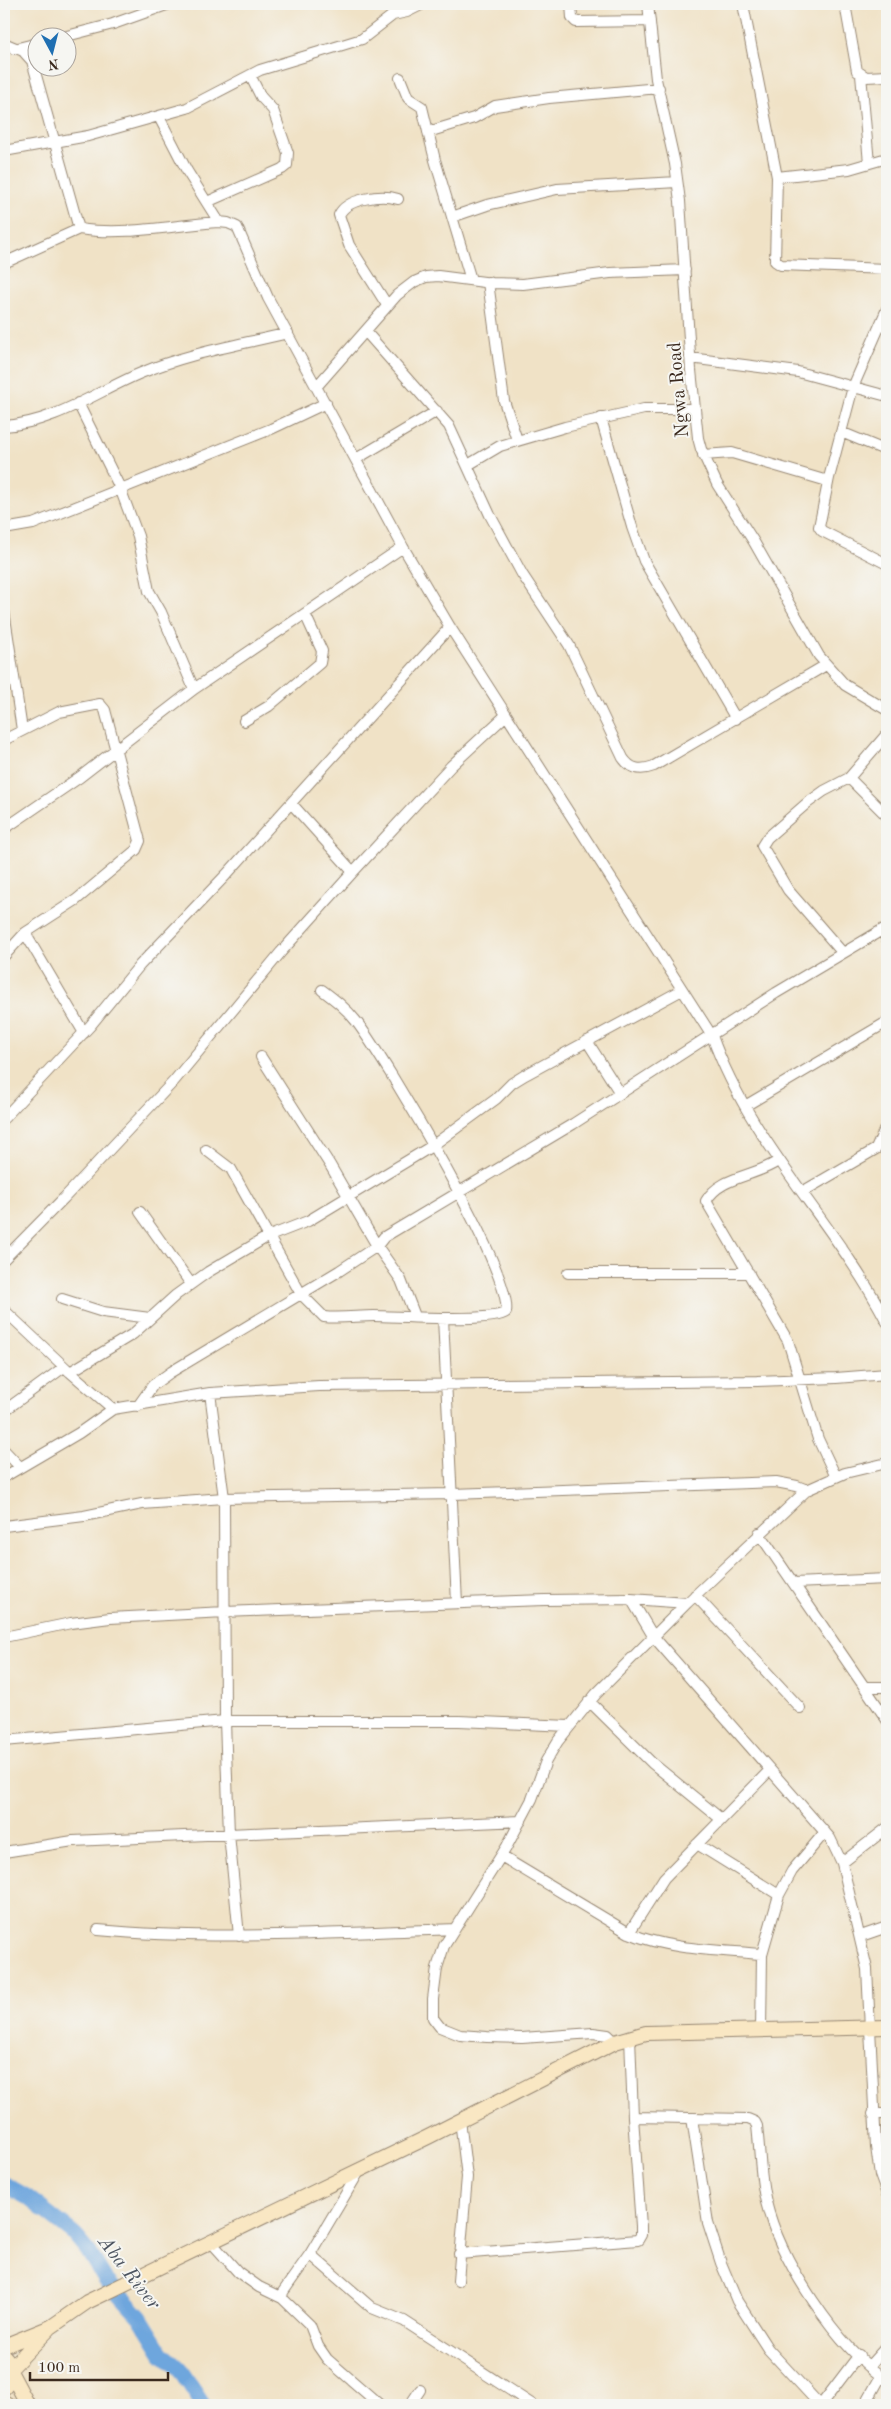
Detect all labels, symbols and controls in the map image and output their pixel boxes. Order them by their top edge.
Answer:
north arrow [28,28,78,78]
text: N [47,56,60,72]
street label: Ngwa Road [666,341,693,438]
water label: Aba River [93,2232,164,2314]
scale bar [30,2349,168,2381]
text: 100 m [38,2361,80,2376]

